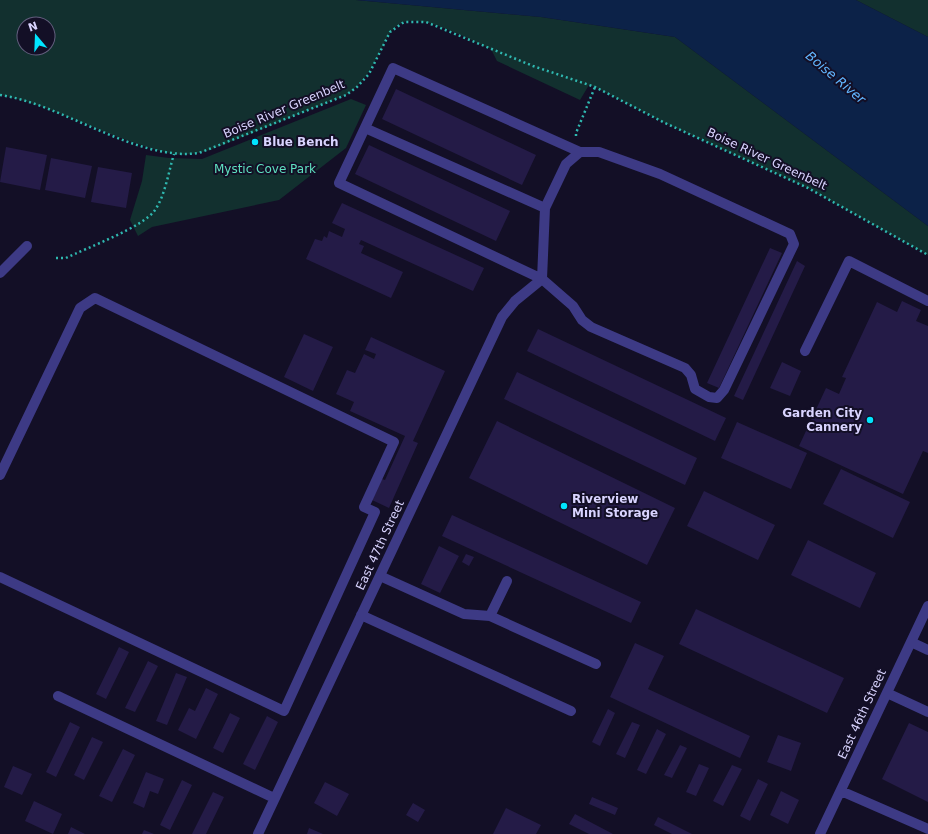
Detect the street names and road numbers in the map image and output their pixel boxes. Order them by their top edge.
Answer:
street label: Boise River Greenbelt [221,77,347,141]
street label: Boise River Greenbelt [705,125,829,193]
street label: East 47th Street [353,498,407,592]
street label: East 46th Street [835,667,889,761]

